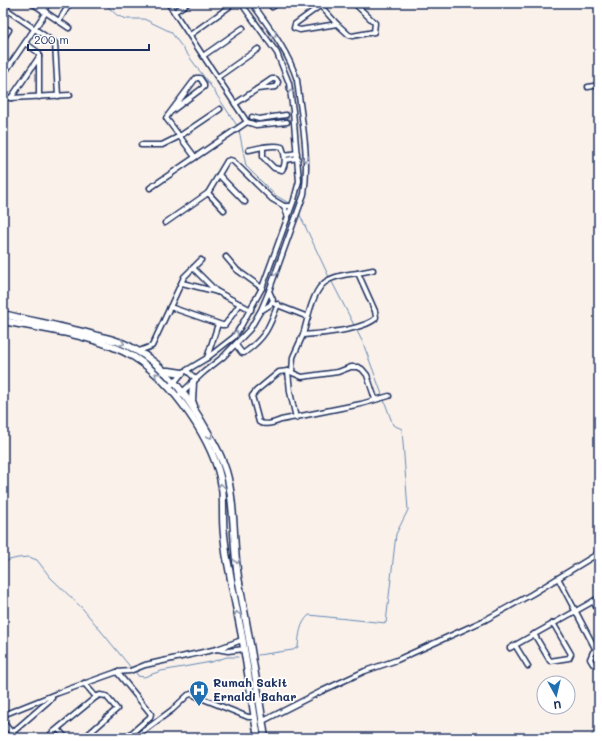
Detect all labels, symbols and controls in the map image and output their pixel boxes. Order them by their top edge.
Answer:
scale bar [28,26,149,52]
text: 200 m [34,31,69,47]
one-way arrow [269,31,277,38]
one-way arrow [287,89,295,95]
one-way arrow [301,156,310,162]
one-way arrow [272,270,280,277]
one-way arrow [231,330,239,337]
one-way arrow [119,339,126,347]
one-way arrow [154,373,162,380]
one-way arrow [205,431,213,439]
one-way arrow [217,483,226,489]
one-way arrow [232,558,241,564]
one-way arrow [234,611,242,618]
place label: Rumah Sakit Ernaldi Bahar [213,674,296,704]
north arrow [536,675,576,715]
hospital icon: Rumah Sakit Ernaldi Bahar [188,679,210,707]
text: U [553,697,562,713]

